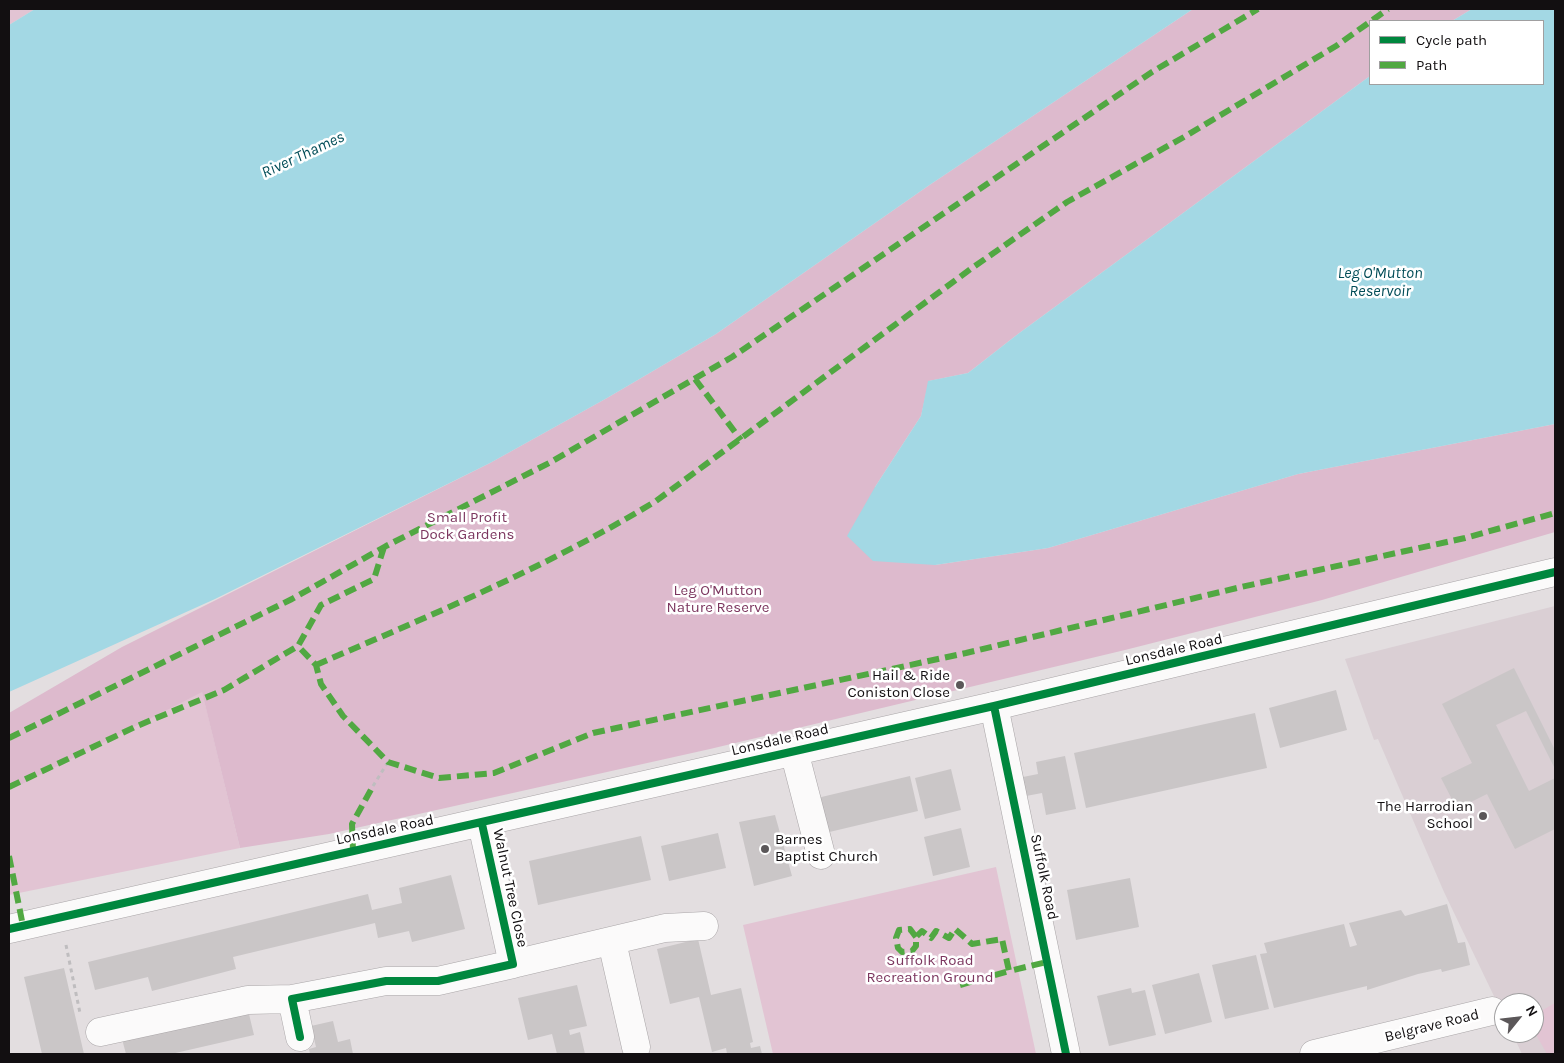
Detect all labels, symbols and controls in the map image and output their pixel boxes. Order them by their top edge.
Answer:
legend [1369,20,1544,85]
text: Cycle path [1416,31,1487,49]
text: Path [1416,56,1447,74]
water label: River Thames [259,127,347,183]
water label: Leg O'Mutton Reservoir [1337,263,1423,301]
park label: Small Profit Dock Gardens [420,509,514,544]
park label: Leg O'Mutton Nature Reserve [666,582,770,617]
street label: Lonsdale Road [1124,630,1224,670]
place label: Hail & Ride Coniston Close [848,667,950,702]
marker: Hail & Ride Coniston Close [954,679,966,691]
street label: Lonsdale Road [730,720,830,760]
place label: The Harrodian School [1377,798,1473,833]
marker: The Harrodian School [1477,810,1489,822]
street label: Lonsdale Road [335,811,435,849]
street label: Walnut Tree Close [489,827,531,949]
place label: Barnes Baptist Church [775,831,878,866]
street label: Suffolk Road [1026,832,1062,922]
marker: Barnes Baptist Church [759,843,771,855]
park label: Suffolk Road Recreation Ground [866,952,994,987]
north arrow [1494,993,1544,1043]
text: N [1522,1002,1542,1019]
street label: Belgrave Road [1383,1006,1481,1046]

